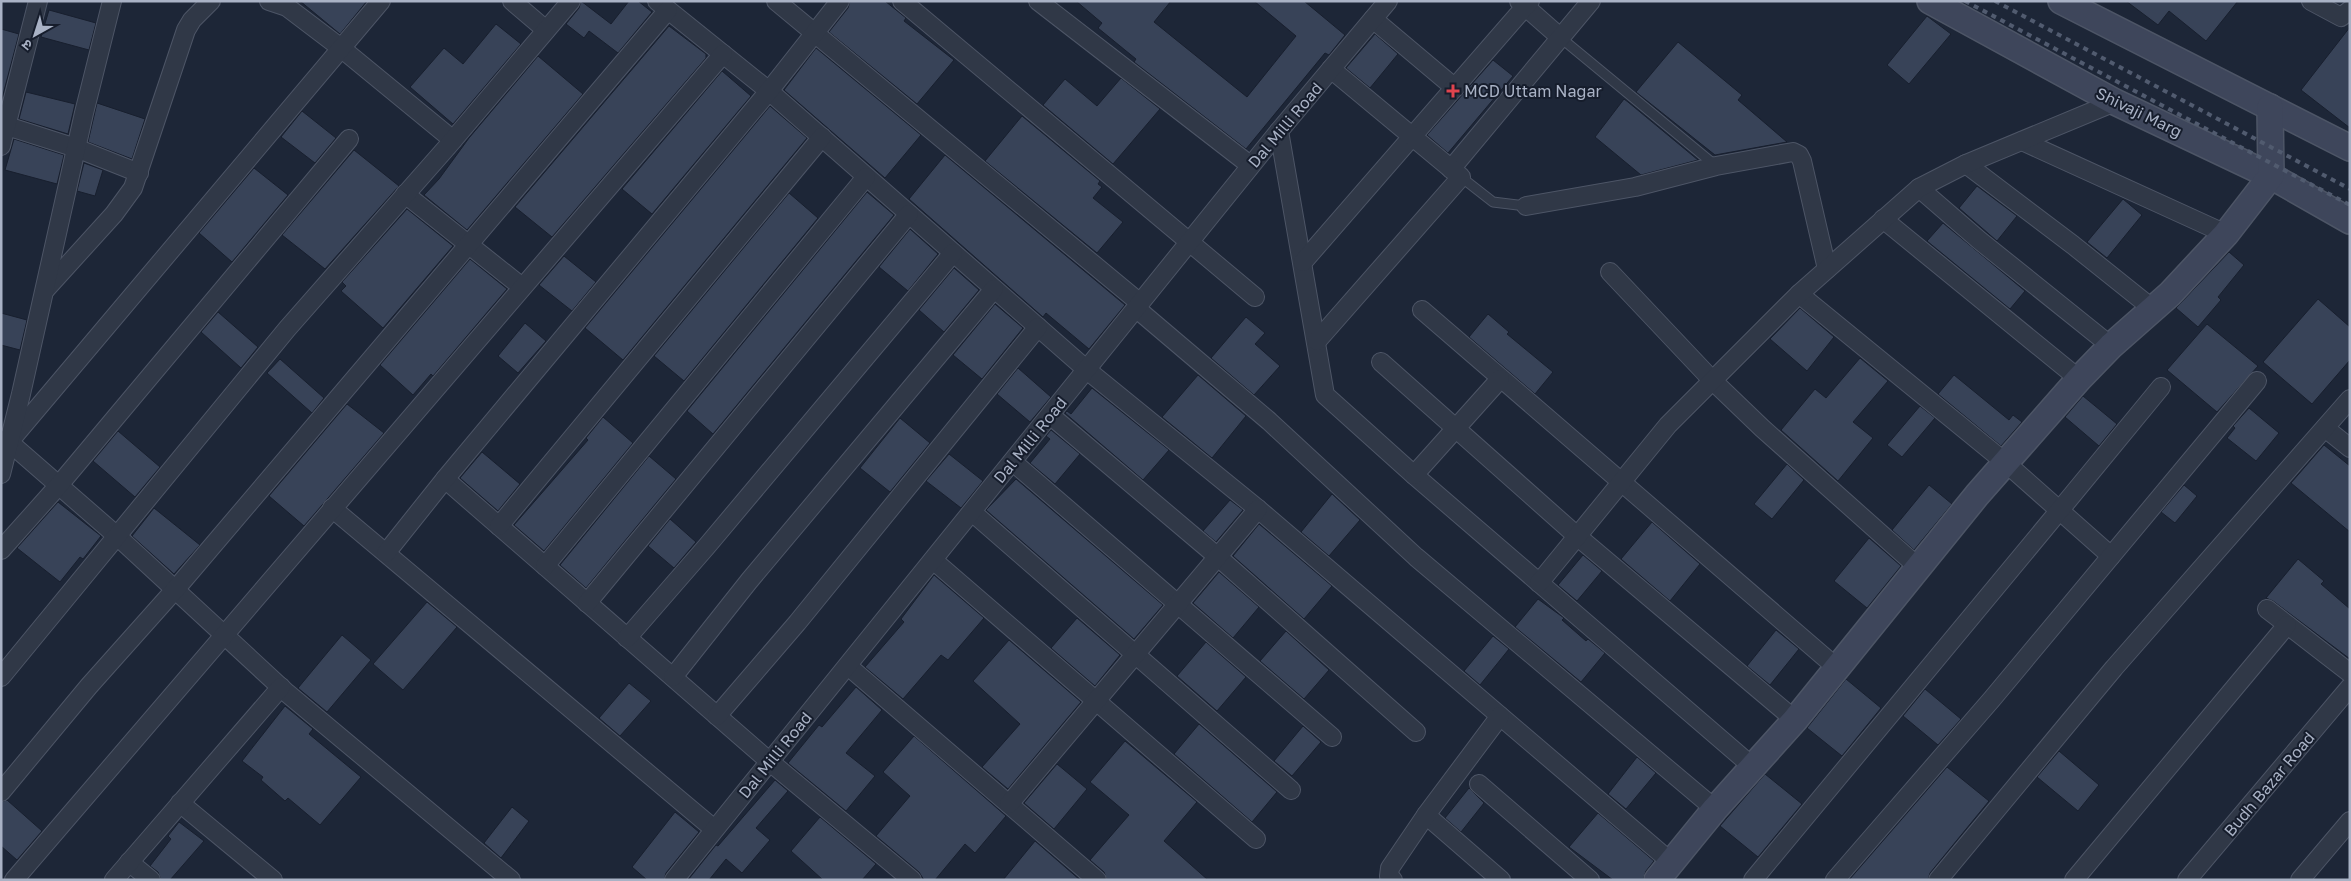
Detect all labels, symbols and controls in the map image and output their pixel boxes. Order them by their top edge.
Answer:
north arrow [10,10,60,60]
text: उ [17,36,35,55]
street label: Dal Milli Road [1244,78,1326,172]
place label: MCD Uttam Nagar [1464,81,1602,101]
street label: Shivaji Marg [2093,83,2185,141]
marker: MCD Uttam Nagar [1446,84,1460,98]
street label: Dal Milli Road [989,393,1071,487]
street label: Dal Milli Road [734,708,816,802]
street label: Budh Bazar Road [2219,728,2319,840]

